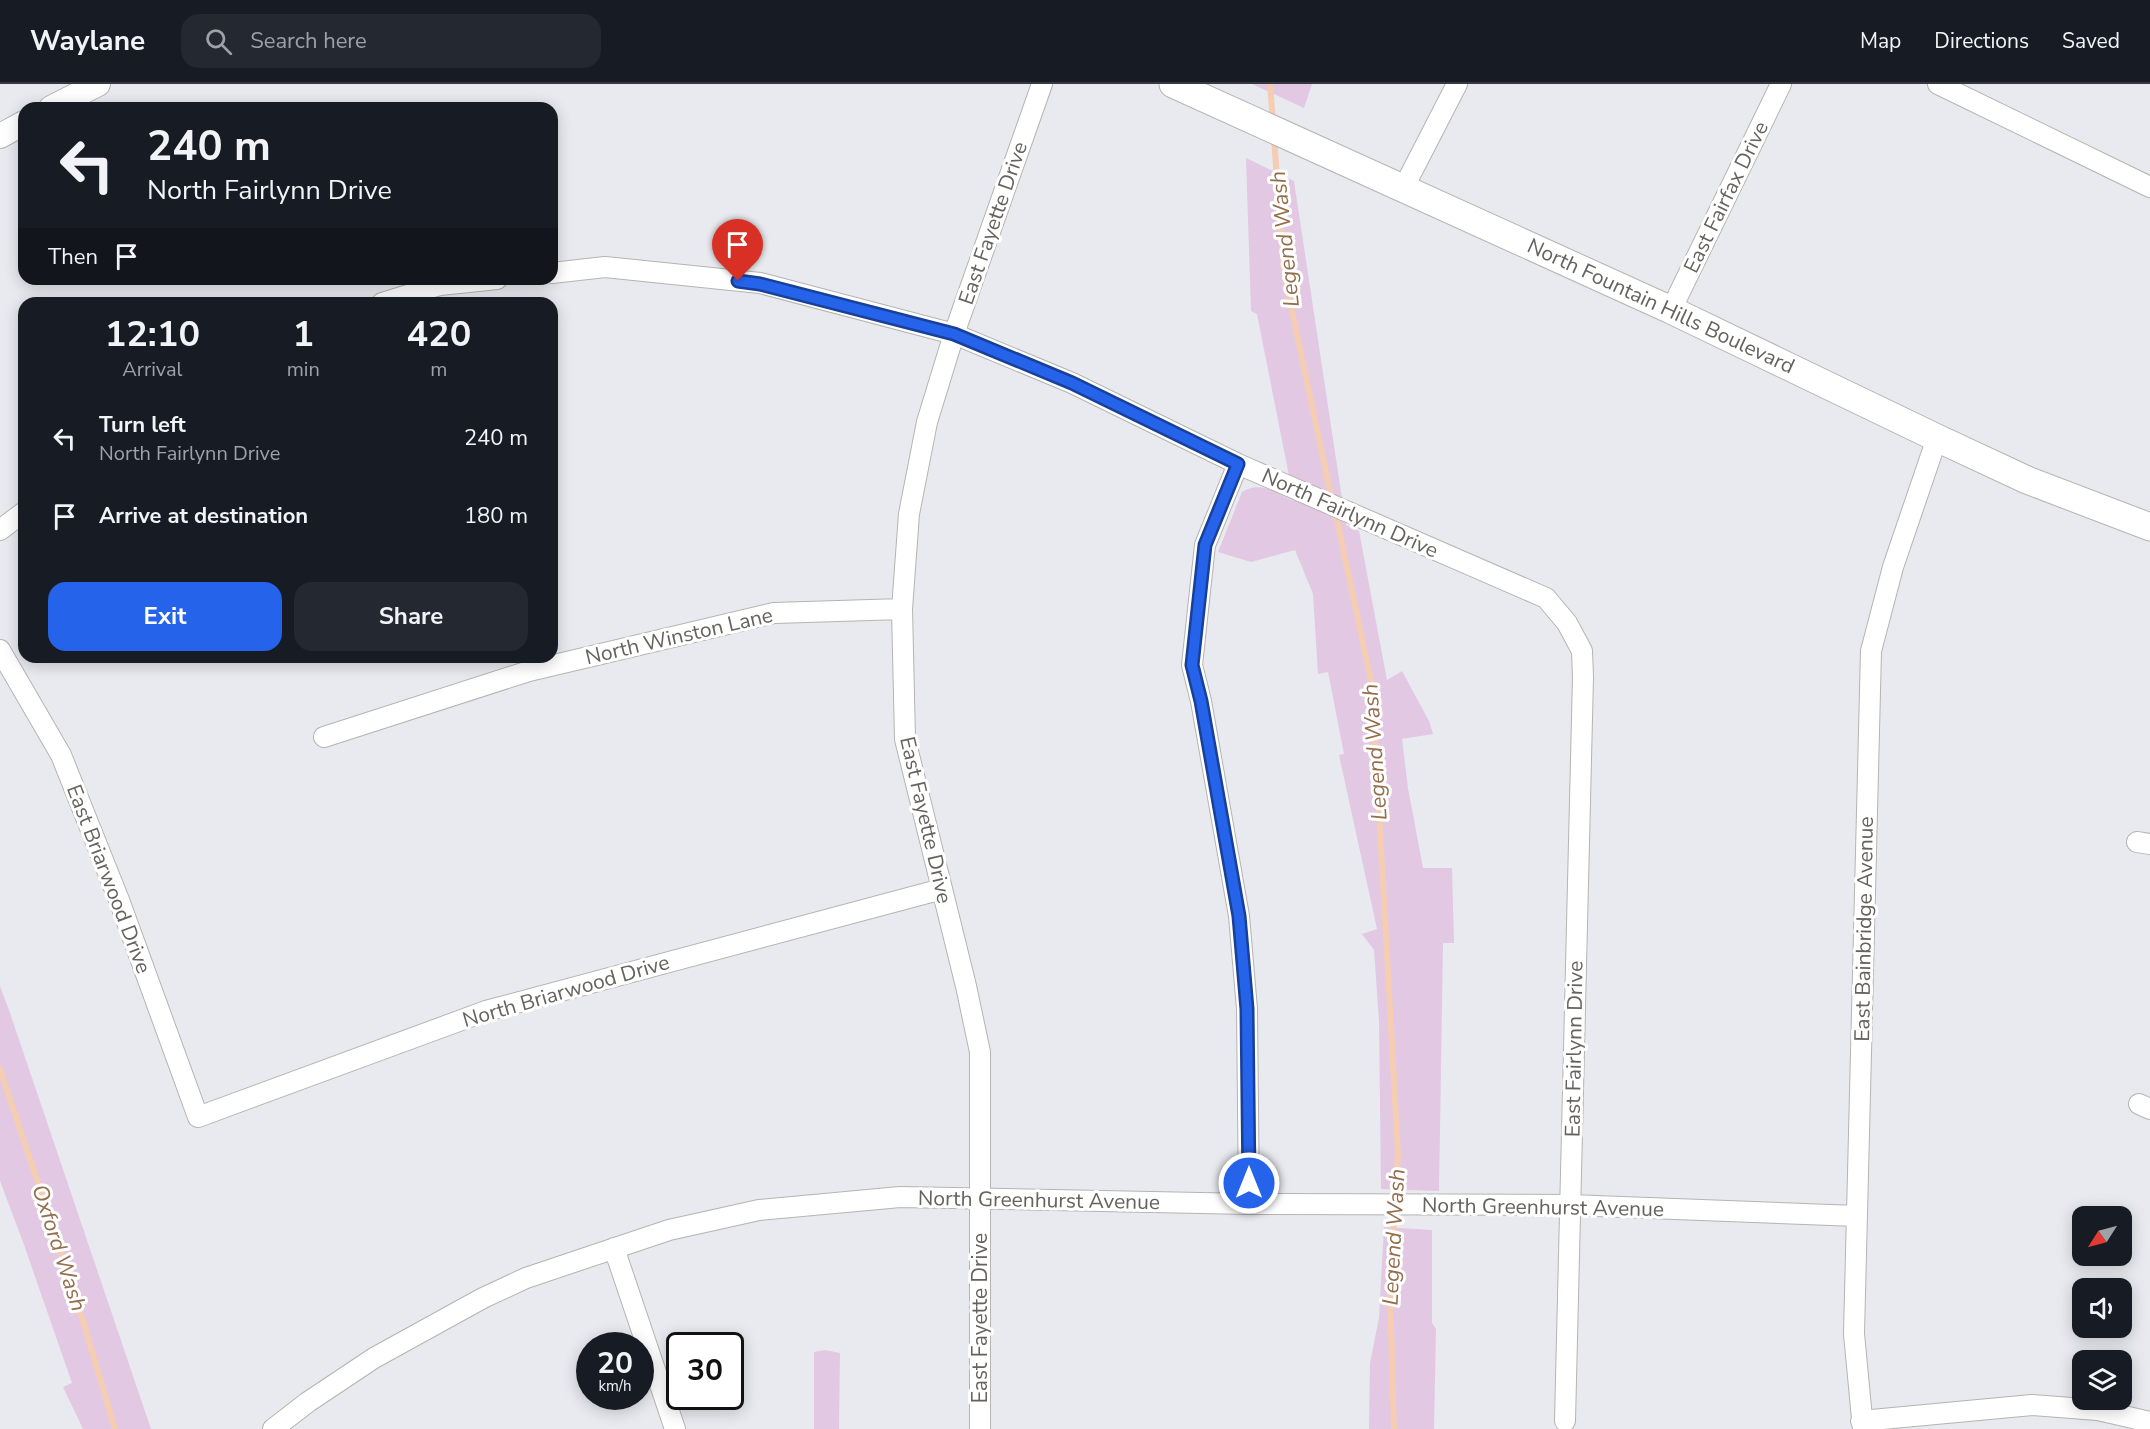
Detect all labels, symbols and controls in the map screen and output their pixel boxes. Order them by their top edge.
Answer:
search box [181,14,601,68]
text: Waylane [30,22,145,60]
icon: search [202,25,235,58]
text: Search here [250,26,367,56]
text: Map [1860,27,1901,55]
text: Directions [1934,27,2029,55]
text: Saved [2062,27,2120,55]
street label: East Fairfax Drive [1677,117,1775,277]
text: 240 m [147,118,271,175]
icon: left [48,126,126,204]
street label: East Fayette Drive [952,138,1034,308]
water label: Legend Wash [1263,169,1307,309]
text: North Fairlynn Drive [147,172,392,209]
pin [712,219,763,281]
icon: arrive [721,228,754,261]
street label: North Fountain Hills Boulevard [1523,232,1799,380]
icon: arrive [110,240,143,273]
text: Then [48,242,98,272]
text: 12:10 [105,310,200,359]
text: 1 [292,310,314,359]
text: 420 [406,310,471,359]
text: Arrival [122,356,182,383]
text: min [287,356,320,383]
text: m [430,356,447,383]
text: Turn left [99,410,186,440]
icon: left [48,422,81,455]
text: 240 m [464,423,528,453]
text: North Fairlynn Drive [99,440,280,467]
street label: North Fairlynn Drive [1257,461,1443,565]
icon: arrive [48,500,81,533]
text: Arrive at destination [99,501,308,531]
text: 180 m [464,501,528,531]
button: Exit [48,582,282,651]
button: Share [294,582,528,651]
street label: North Winston Lane [582,601,776,671]
water label: Legend Wash [1355,683,1395,821]
street label: East Fayette Drive [893,734,959,906]
street label: East Briarwood Drive [60,781,158,977]
street label: East Bainbridge Avenue [1848,816,1880,1042]
street label: North Briarwood Drive [459,948,673,1034]
street label: East Fairlynn Drive [1558,961,1590,1137]
position arrow [1217,1151,1281,1215]
water label: Legend Wash [1375,1168,1413,1306]
water label: Oxford Wash [24,1181,94,1315]
street label: North Greenhurst Avenue [918,1184,1160,1216]
street label: North Greenhurst Avenue [1422,1191,1664,1223]
north arrow [2072,1206,2132,1266]
map controls [2072,1206,2132,1410]
street label: East Fayette Drive [966,1233,994,1403]
button: sound [2072,1278,2132,1338]
speed limit sign: 30 [666,1332,744,1410]
text: 20 [597,1343,633,1384]
button: layers [2072,1350,2132,1410]
text: km/h [598,1376,632,1396]

